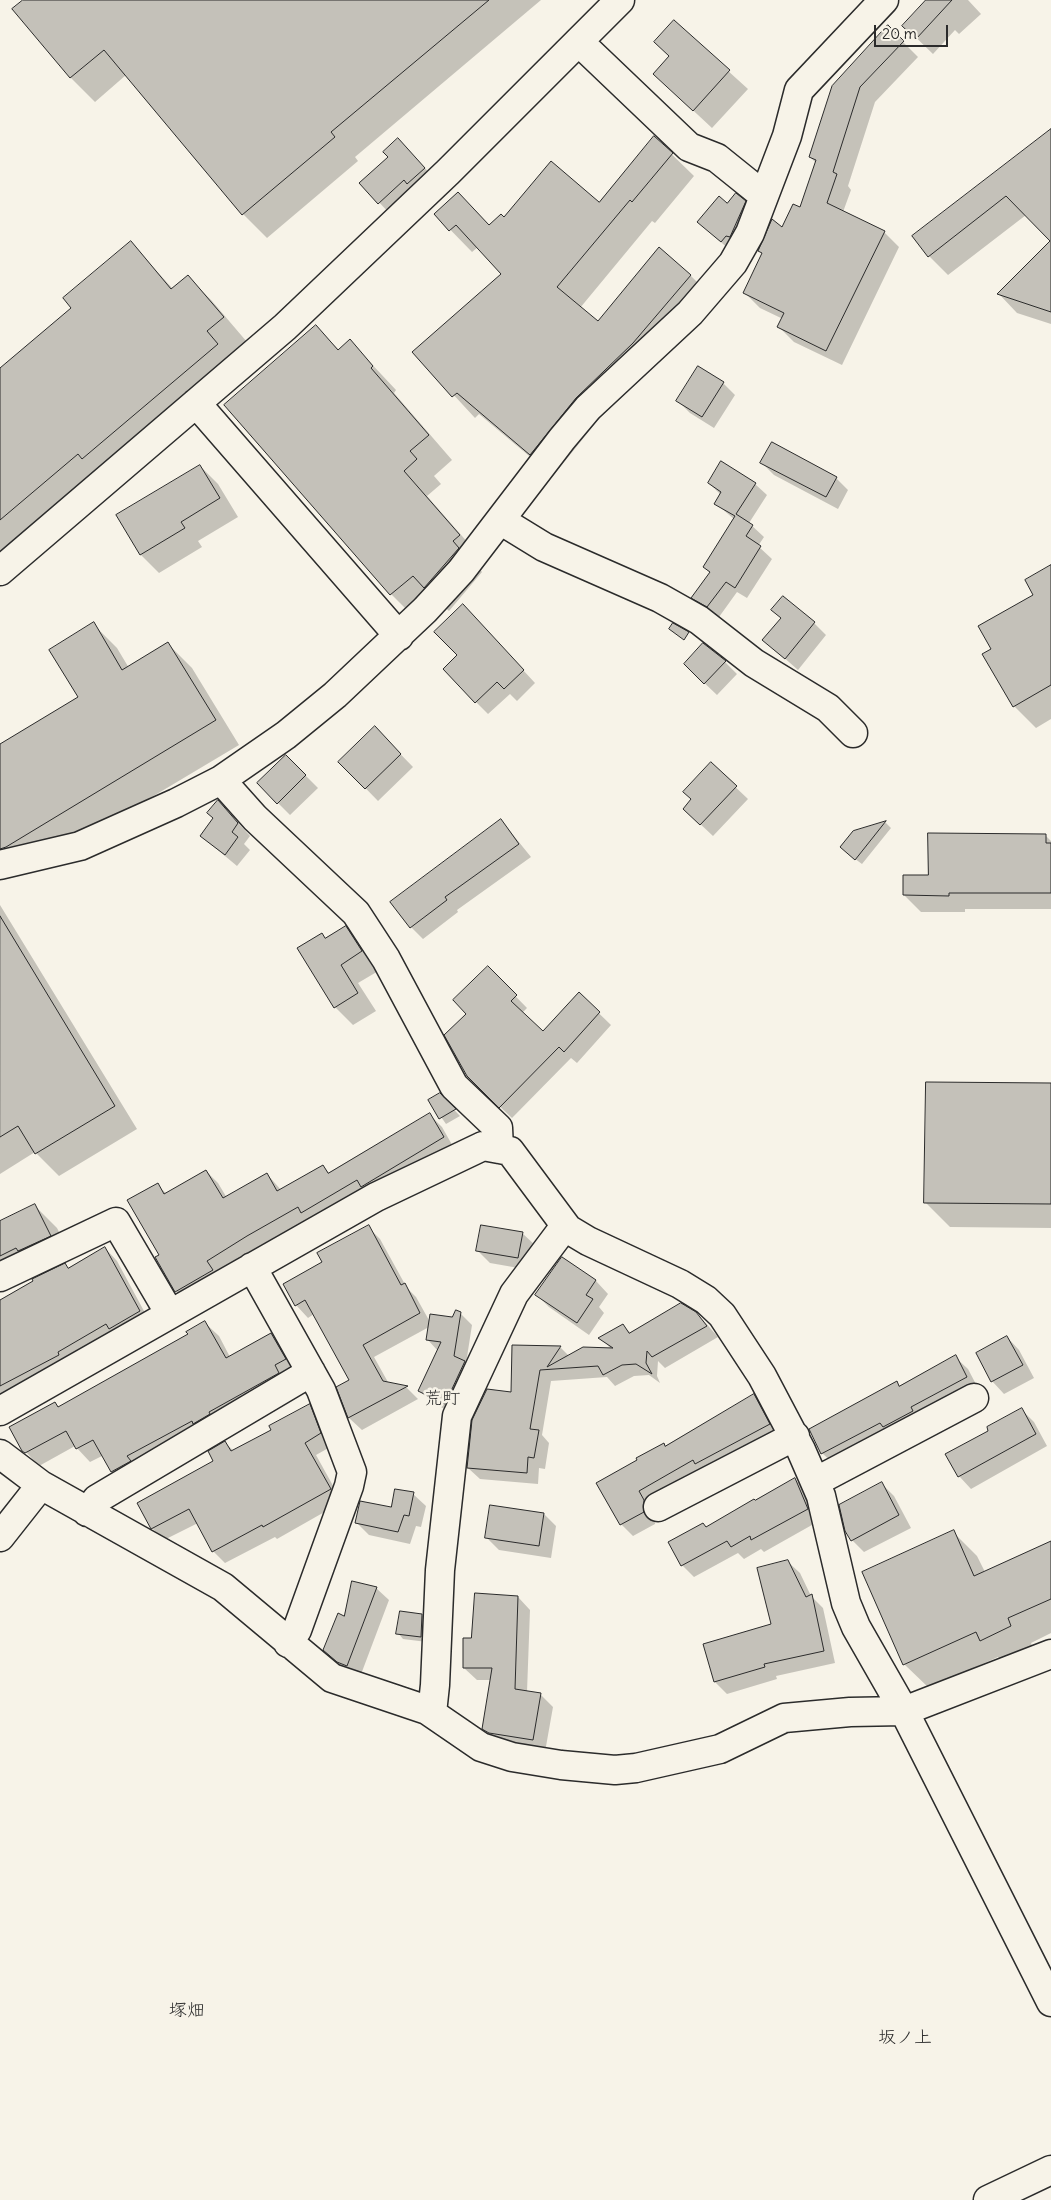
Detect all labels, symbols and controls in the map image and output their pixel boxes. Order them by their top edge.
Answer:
scale bar [876,15,950,47]
text: 20 m [882,24,917,43]
district label: 荒町 [424,1388,460,1410]
district label: 塚畑 [169,2000,205,2022]
district label: 坂ノ上 [878,2027,932,2049]

